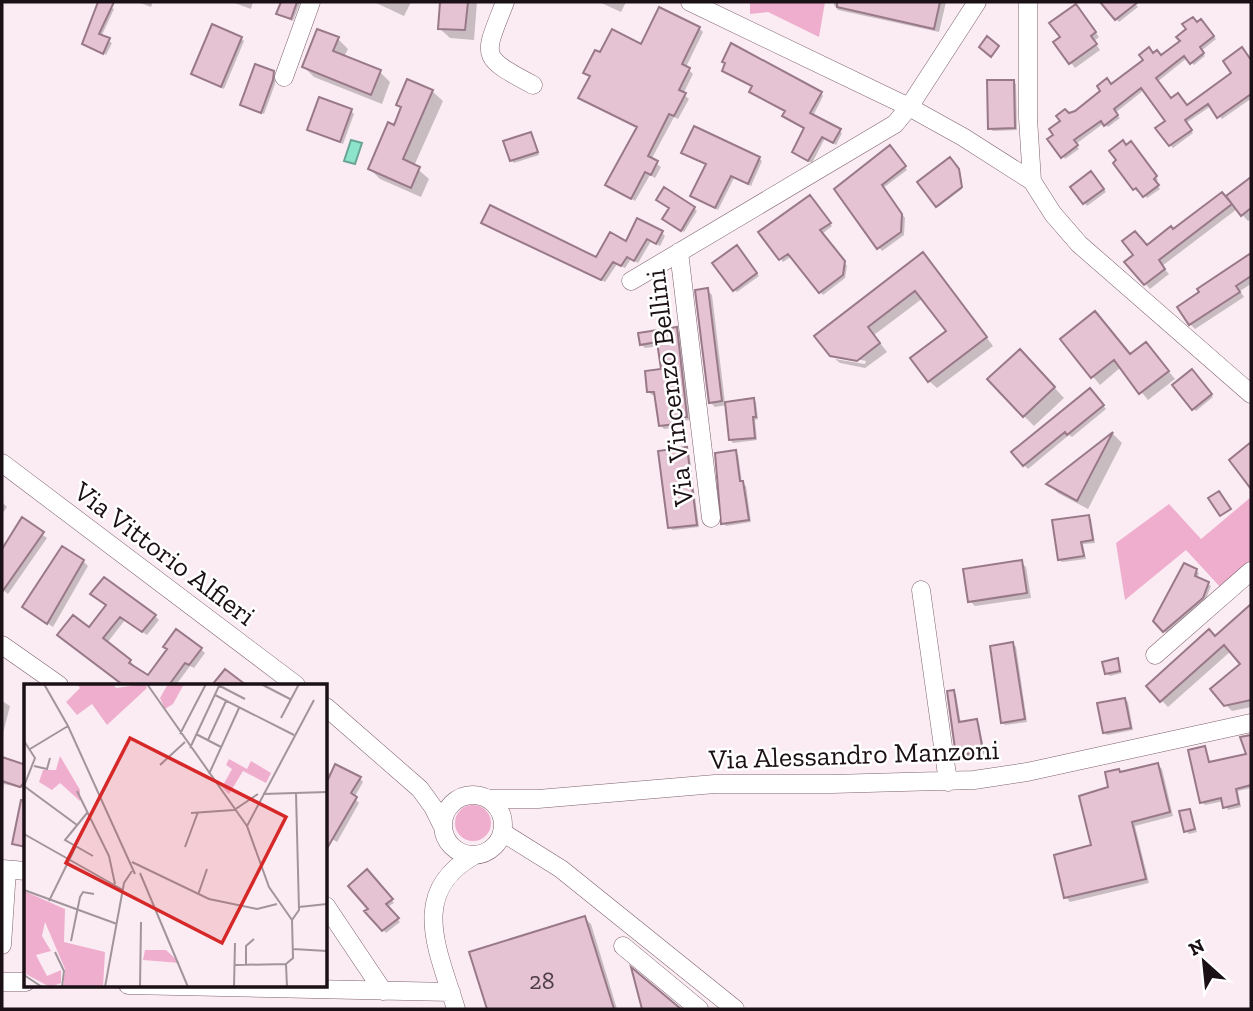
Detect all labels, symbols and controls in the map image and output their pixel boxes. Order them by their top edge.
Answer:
street label: Via Vincenzo Bellini [639,267,701,509]
street label: Via Vittorio Alfieri [67,474,262,632]
inset map [24,684,327,986]
street label: Via Alessandro Manzoni [707,733,1000,776]
north arrow [1169,927,1239,997]
text: N [1185,934,1208,961]
house number: 28 [529,966,555,995]

